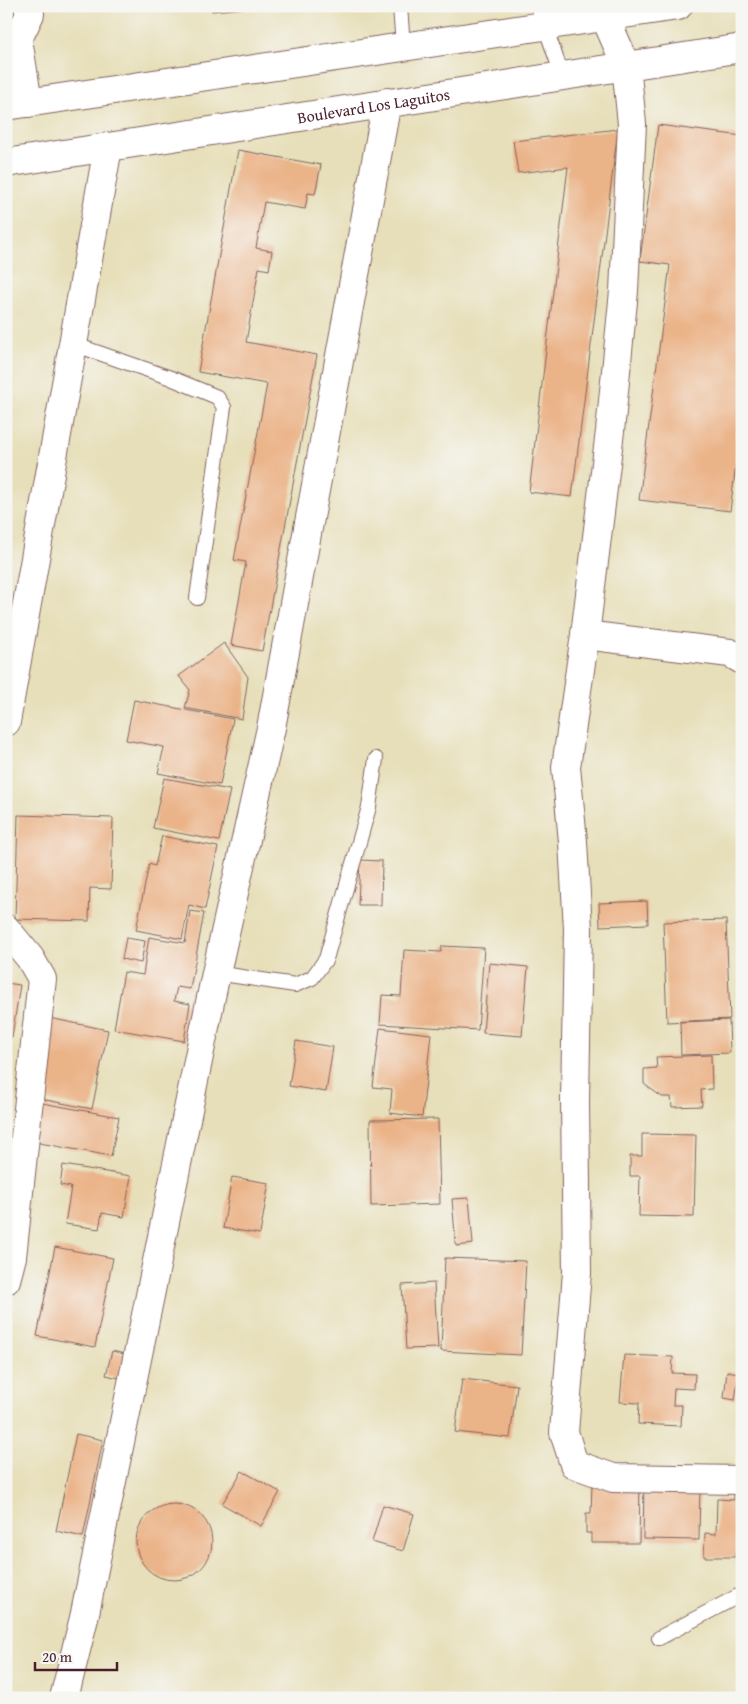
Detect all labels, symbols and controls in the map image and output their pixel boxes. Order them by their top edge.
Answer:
street label: Boulevard Los Laguitos [296,82,452,129]
scale bar [35,1639,118,1671]
text: 20 m [42,1646,73,1667]

